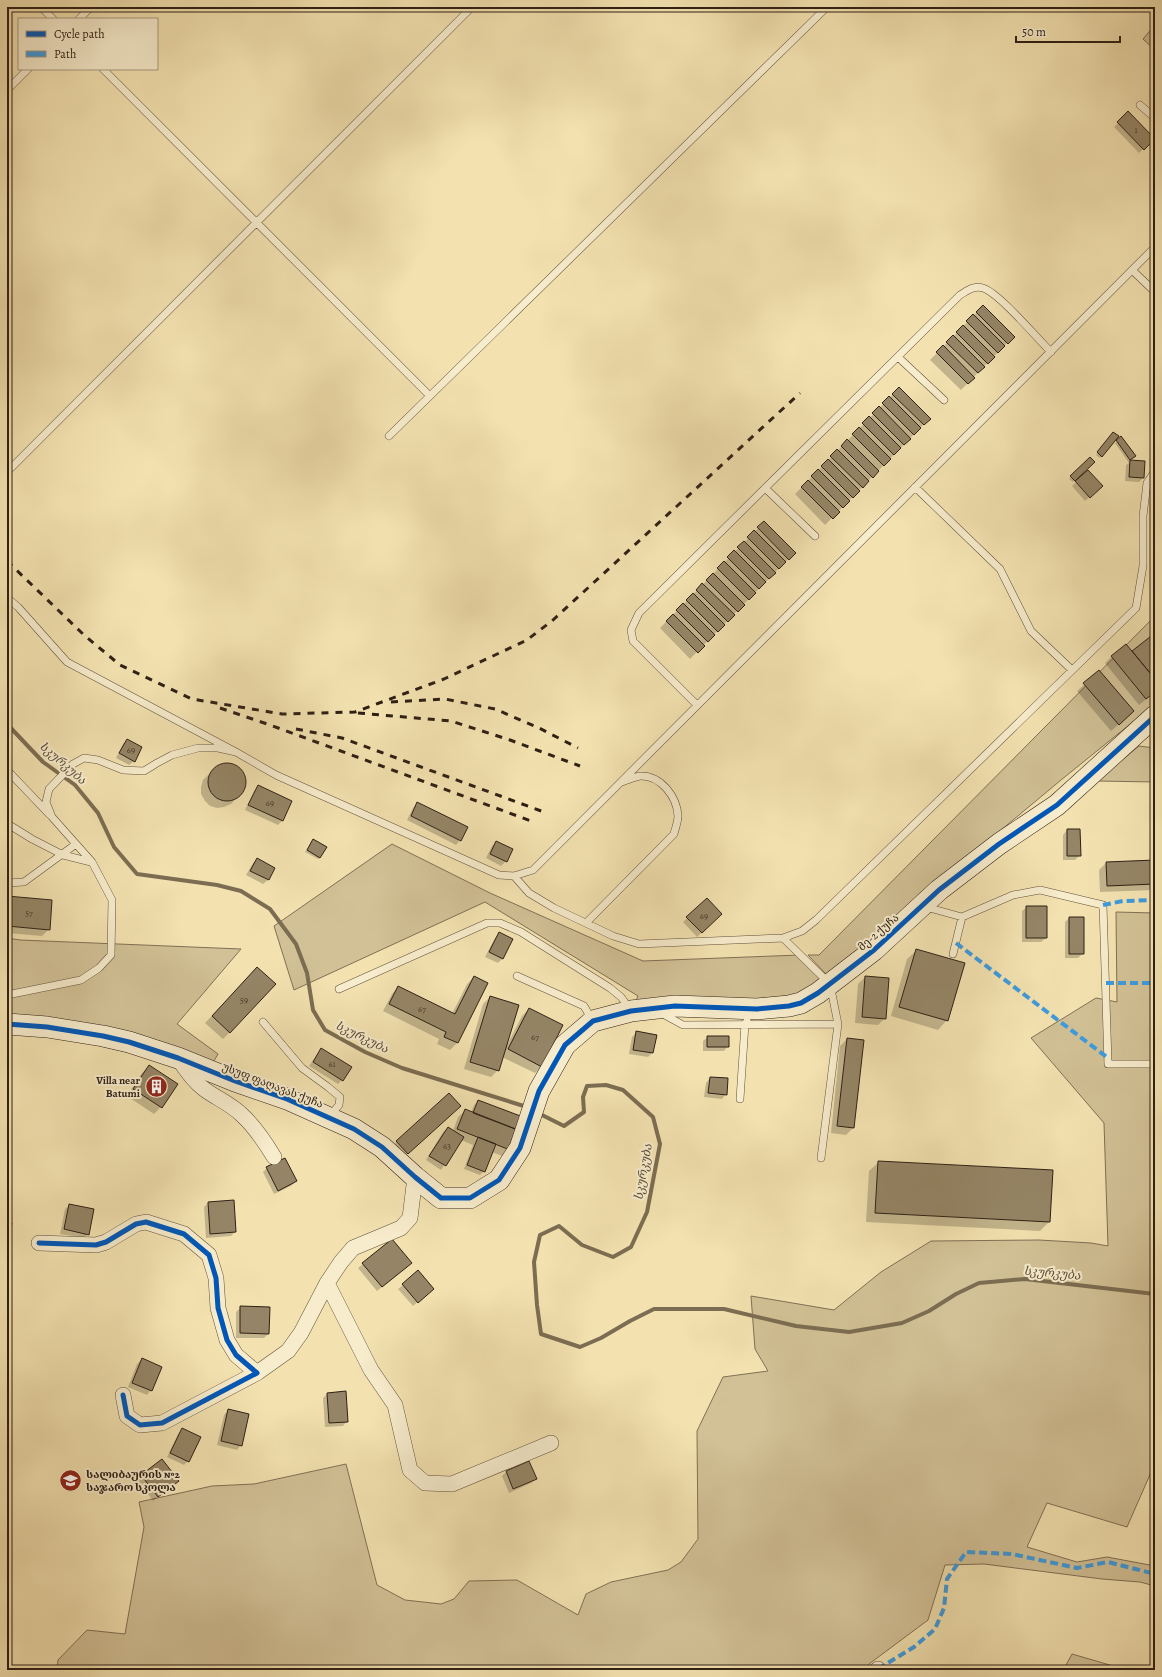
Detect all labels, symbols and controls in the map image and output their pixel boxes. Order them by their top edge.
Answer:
legend [18,18,158,70]
scale bar [1016,18,1120,44]
text: 50 m [1022,24,1046,40]
text: Cycle path [54,26,105,42]
text: Path [54,46,77,62]
house number: 1 [1134,124,1138,136]
water label: სკურკუბა [36,738,90,788]
house number: 69 [127,744,135,756]
house number: 69 [266,797,274,809]
house number: 57 [25,907,33,919]
house number: 69 [700,910,708,922]
street label: მე-2 ქუჩა [855,910,902,954]
house number: 59 [240,994,248,1006]
house number: 67 [418,1003,426,1015]
water label: სკურკუბა [333,1017,392,1057]
house number: 67 [531,1031,539,1043]
house number: 61 [328,1058,336,1070]
street label: უსუფ ფაღავას ქუჩა [220,1059,326,1112]
place label: Villa near Batumi [95,1073,140,1101]
building icon: Villa near Batumi [143,1073,169,1099]
house number: 63 [443,1140,451,1152]
water label: სკურკუბა [630,1142,656,1202]
water label: სკურკუბა [1023,1263,1082,1284]
school or university icon: სალიბაურის №2 საჯარო სკოლა [57,1467,83,1493]
place label: სალიბაურის №2 საჯარო სკოლა [86,1467,180,1495]

